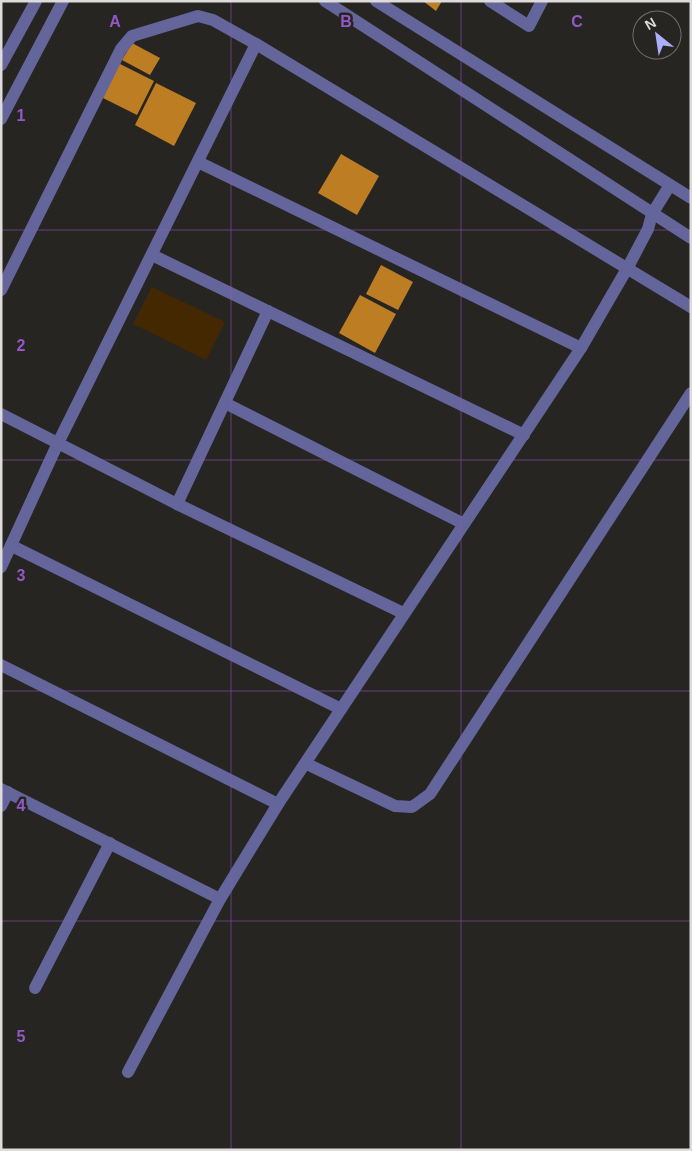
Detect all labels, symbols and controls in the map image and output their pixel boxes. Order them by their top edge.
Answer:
north arrow [632,10,682,60]
text: A [109,13,121,30]
text: B [340,13,352,30]
text: C [571,13,583,30]
text: N [642,14,659,33]
text: 1 [17,107,26,124]
text: 2 [17,337,26,354]
text: 3 [17,567,26,584]
text: 4 [17,797,26,814]
text: 5 [17,1028,26,1045]

